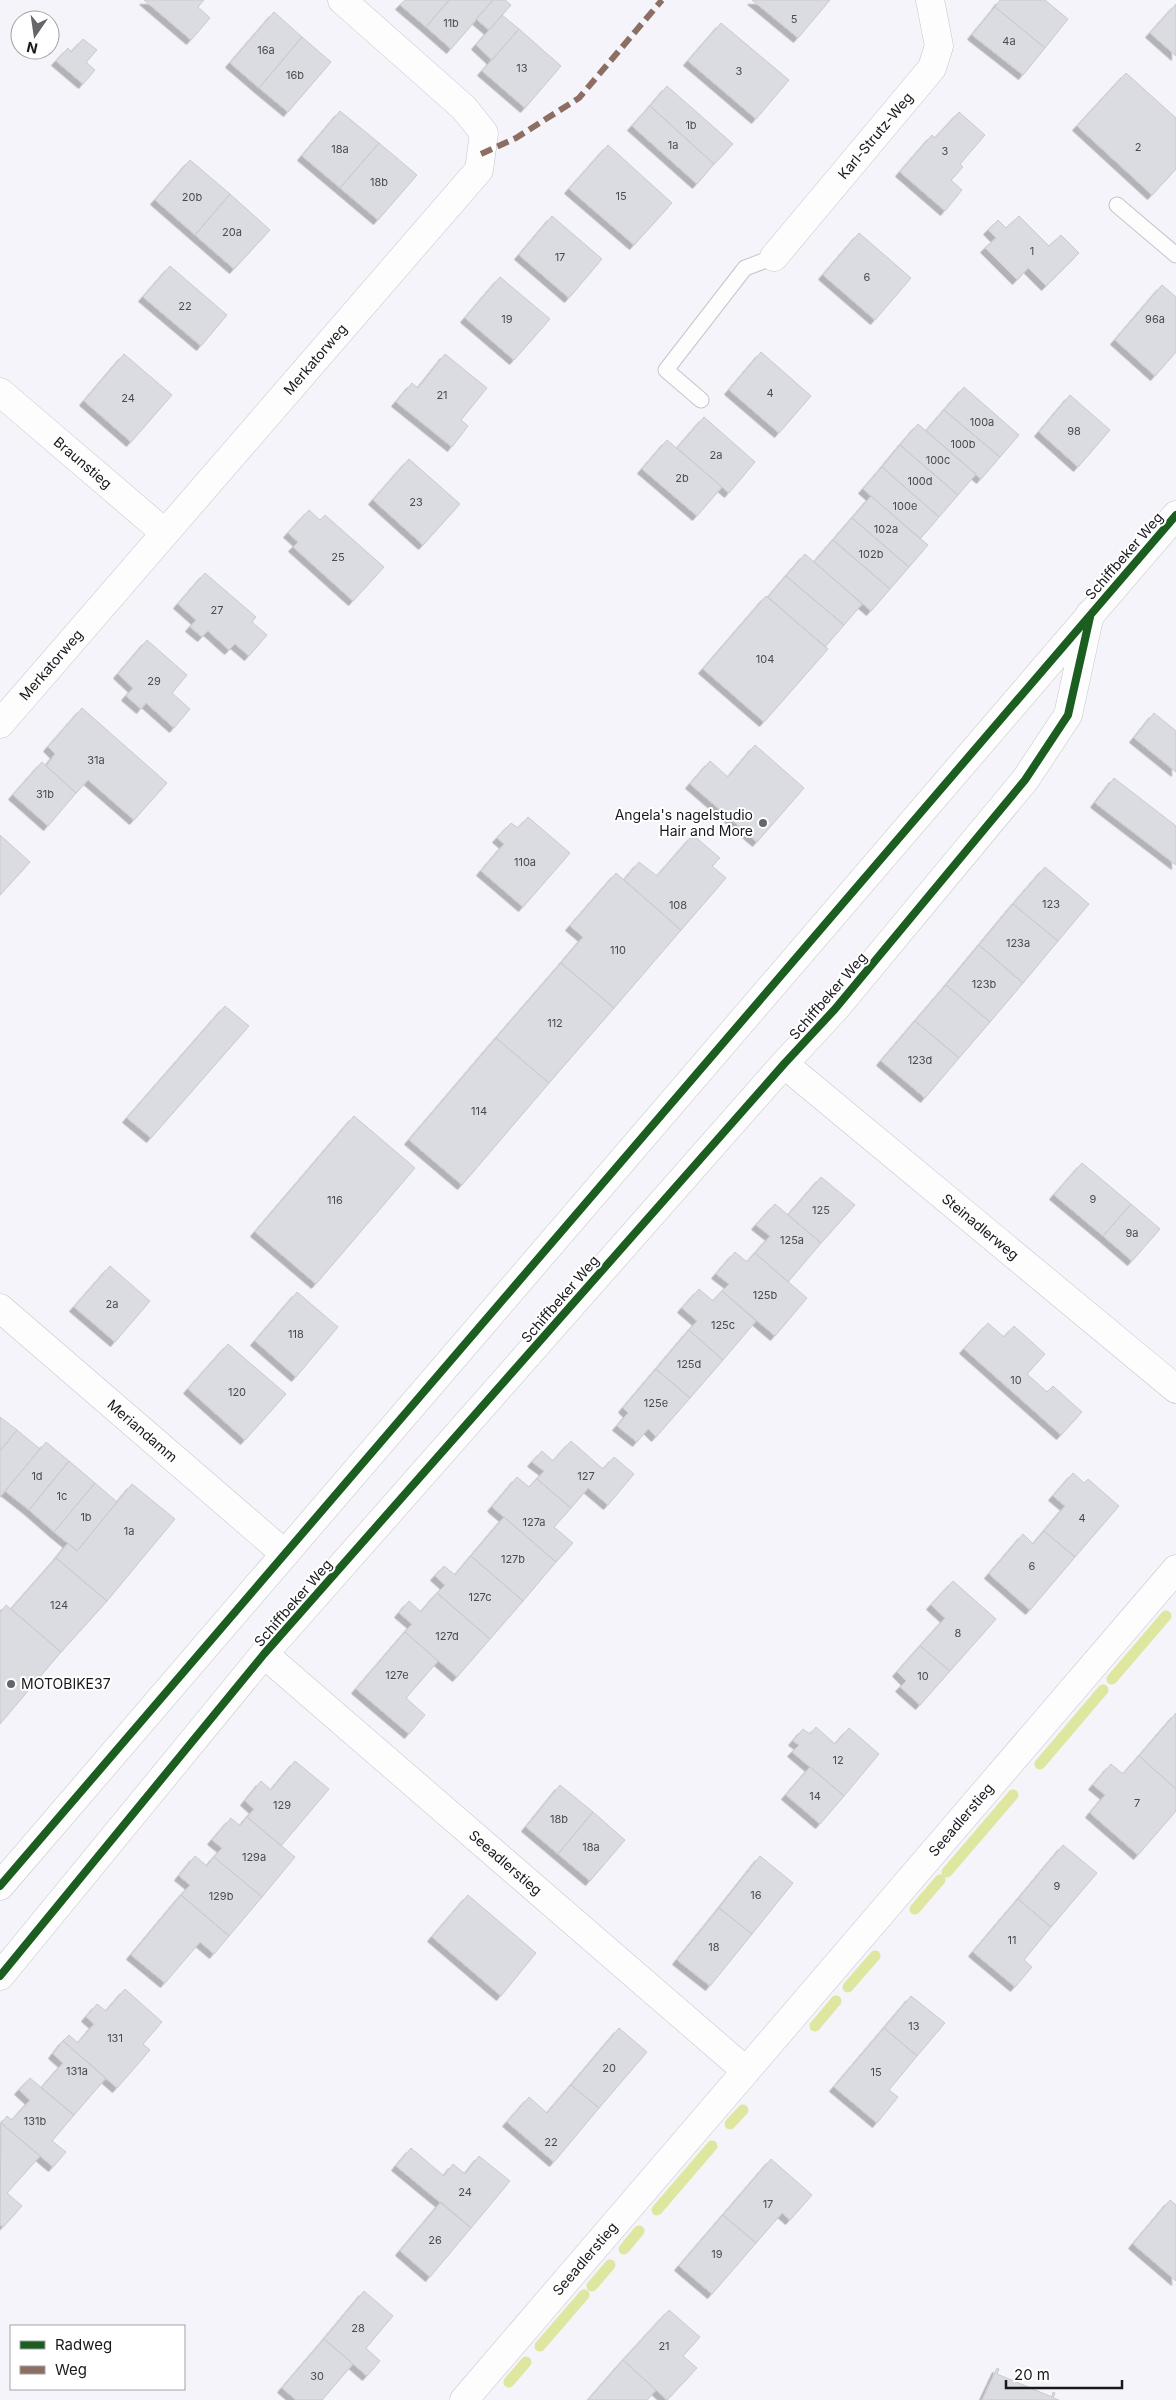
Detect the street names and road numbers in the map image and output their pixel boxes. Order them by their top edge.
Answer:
street label: Karl-Strutz-Weg [834,89,916,182]
street label: Merkatorweg [280,320,350,398]
street label: Braunstieg [51,433,116,492]
street label: Schiffbeker Weg [1081,509,1166,603]
street label: Merkatorweg [15,626,86,704]
street label: Schiffbeker Weg [785,949,870,1043]
street label: Steinadlerweg [939,1190,1022,1263]
street label: Schiffbeker Weg [517,1252,602,1346]
street label: Meriandamm [104,1396,181,1465]
street label: Schiffbeker Weg [250,1556,335,1650]
street label: Seeadlerstieg [925,1779,997,1860]
street label: Seeadlerstieg [466,1826,546,1898]
street label: Seeadlerstieg [549,2218,621,2298]

